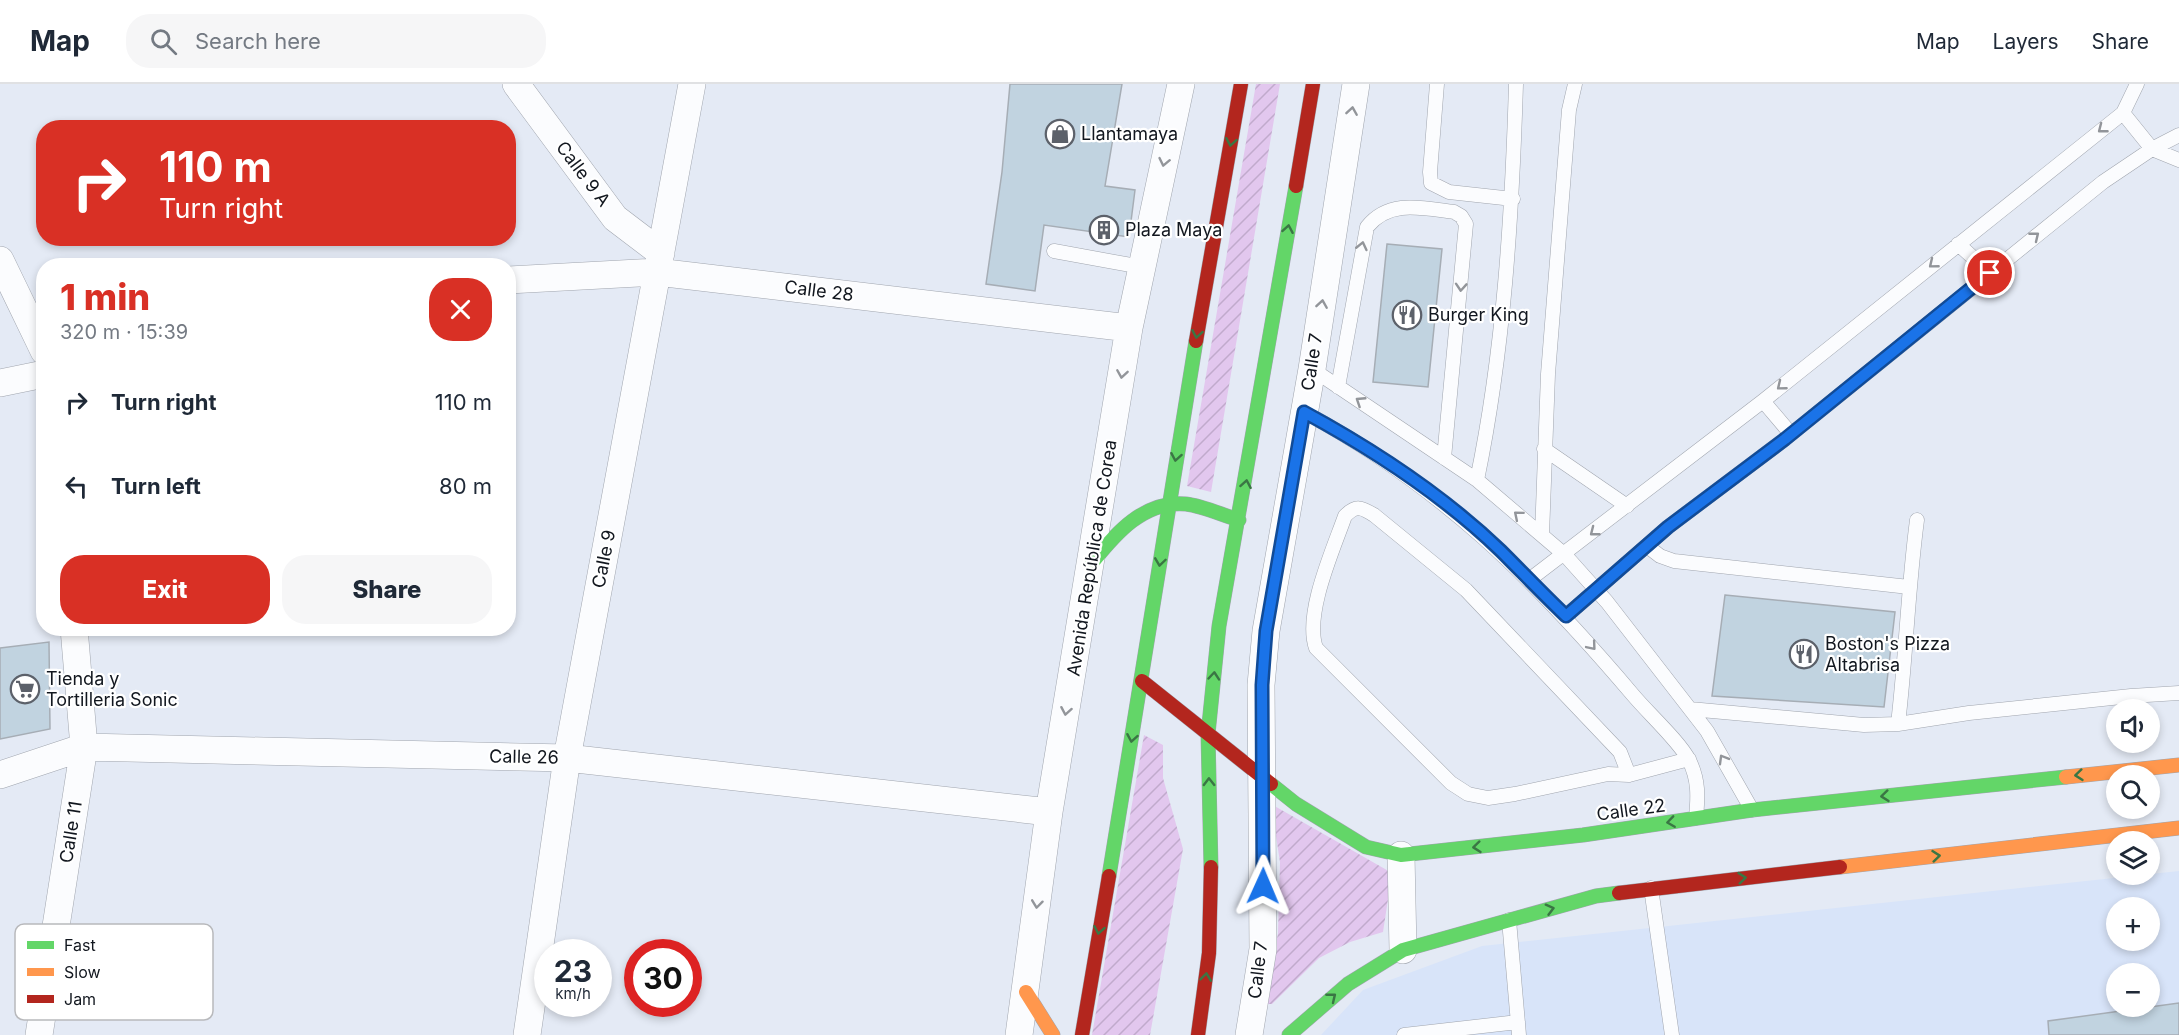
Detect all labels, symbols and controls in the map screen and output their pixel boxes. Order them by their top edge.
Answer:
search box [126,14,546,68]
text: Map [30,24,90,58]
icon: search [147,25,180,58]
text: Search here [195,28,321,54]
text: Map [1916,29,1960,54]
text: Layers [1993,29,2059,54]
text: Share [2092,29,2149,54]
one-way arrow [1345,106,1357,116]
shop icon: Llantamaya [1044,118,1076,150]
one-way arrow [2098,122,2109,133]
place label: Llantamaya [1081,123,1178,144]
one-way arrow [1225,136,1238,146]
street label: Calle 9 A [552,137,615,210]
text: 110 m [159,141,272,192]
icon: right [60,144,138,222]
one-way arrow [1158,157,1171,167]
text: Turn right [159,192,283,225]
building icon: Plaza Maya [1088,214,1120,246]
place label: Plaza Maya [1125,219,1222,240]
one-way arrow [1282,225,1294,234]
one-way arrow [2028,233,2039,244]
one-way arrow [1355,242,1368,252]
pin [1964,247,2015,298]
one-way arrow [1929,256,1940,267]
icon: arrive [1973,256,2006,289]
text: 1 min [60,275,150,319]
street label: Calle 28 [783,276,855,305]
button: close [429,278,492,341]
one-way arrow [1455,282,1468,291]
one-way arrow [1315,299,1327,308]
restaurant icon: Burger King [1391,299,1423,331]
place label: Burger King [1428,304,1529,325]
text: 320 m · 15:39 [60,320,188,344]
one-way arrow [1192,329,1204,338]
street label: Calle 7 [1297,332,1326,392]
one-way arrow [1116,368,1129,378]
one-way arrow [1777,378,1788,389]
icon: right [60,386,93,419]
text: Turn right [111,389,217,415]
text: 110 m [435,389,492,415]
one-way arrow [1355,397,1366,408]
street label: Avenida República de Corea [1062,438,1121,678]
one-way arrow [1170,452,1183,462]
icon: left [60,470,93,503]
text: Turn left [111,473,201,499]
text: 80 m [439,473,492,499]
one-way arrow [1239,479,1251,488]
one-way arrow [1514,511,1525,522]
one-way arrow [1590,524,1601,535]
street label: Calle 9 [588,528,619,590]
button: Exit [60,555,270,624]
button: Share [282,555,492,624]
one-way arrow [1154,558,1166,567]
place label: Boston's Pizza Altabrisa [1825,633,1950,675]
restaurant icon: Boston's Pizza Altabrisa [1788,638,1820,670]
one-way arrow [1584,639,1595,650]
place label: Tienda y Tortilleria Sonic [46,668,178,710]
one-way arrow [1207,671,1220,681]
supermarket icon: Tienda y Tortilleria Sonic [9,673,41,705]
map controls [2106,699,2160,1017]
button: sound [2106,699,2160,753]
one-way arrow [1061,706,1073,716]
one-way arrow [1126,733,1139,743]
street label: Calle 26 [489,745,559,768]
one-way arrow [1719,755,1730,765]
button: search [2106,765,2160,819]
one-way arrow [2075,769,2084,781]
one-way arrow [1203,778,1216,787]
one-way arrow [1881,789,1890,802]
street label: Calle 22 [1595,794,1667,825]
street label: Calle 11 [55,800,86,864]
one-way arrow [1666,816,1675,828]
button: layers [2106,831,2160,885]
one-way arrow [1473,840,1482,852]
one-way arrow [1931,850,1940,863]
position arrow [1231,854,1295,918]
one-way arrow [1737,872,1746,884]
button: + [2106,897,2160,951]
one-way arrow [1032,899,1044,908]
one-way arrow [1544,904,1555,916]
legend [15,924,213,1020]
one-way arrow [1094,926,1106,935]
text: Fast [64,935,96,955]
speed limit sign: 30 [624,939,702,1017]
street label: Calle 7 [1244,940,1271,1000]
text: 23 [554,953,592,989]
text: Slow [64,962,101,982]
button: − [2106,963,2160,1017]
one-way arrow [1199,972,1211,982]
text: km/h [555,984,591,1003]
text: Jam [64,989,96,1009]
one-way arrow [1326,993,1337,1004]

